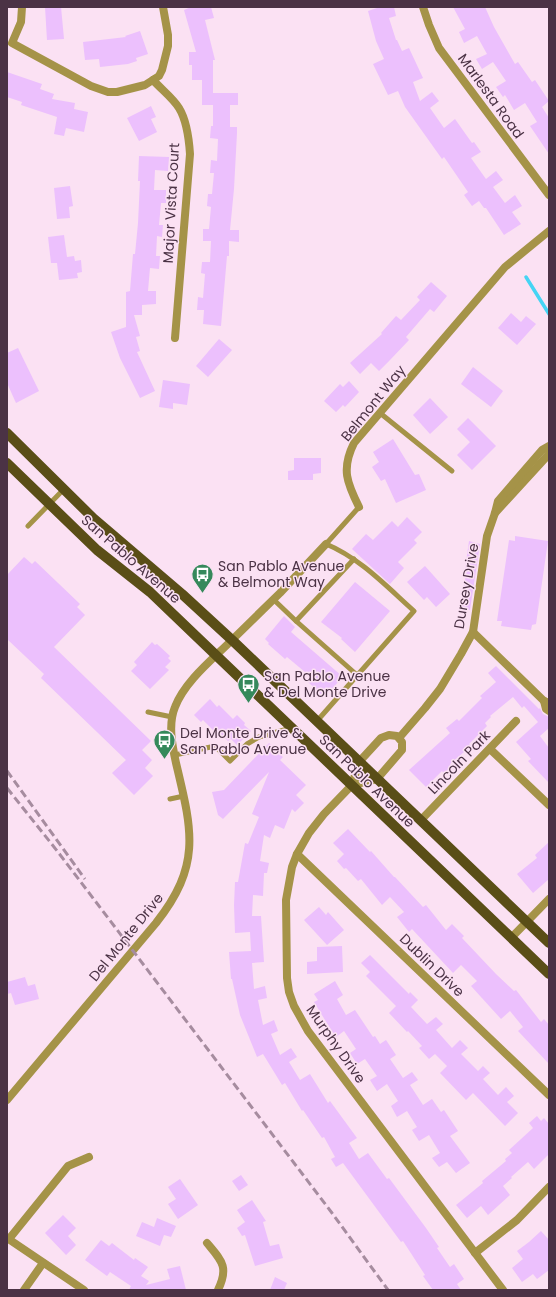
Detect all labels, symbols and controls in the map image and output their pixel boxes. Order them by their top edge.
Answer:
street label: Marlesta Road [453,49,529,143]
street label: Major Vista Court [158,142,184,264]
street label: Belmont Way [336,361,410,445]
street label: San Pablo Avenue [77,510,185,608]
street label: Dursey Drive [449,541,483,630]
place label: San Pablo Avenue & Belmont Way [218,556,344,592]
bus stop icon: San Pablo Avenue & Belmont Way [190,561,216,594]
place label: San Pablo Avenue & Del Monte Drive [264,666,390,702]
bus stop icon: San Pablo Avenue & Del Monte Drive [235,671,261,704]
place label: Del Monte Drive & San Pablo Avenue [180,723,306,759]
street label: Lincoln Park [423,725,495,798]
bus stop icon: Del Monte Drive & San Pablo Avenue [151,728,177,761]
street label: San Pablo Avenue [315,730,420,832]
street label: Del Monte Drive [84,888,168,985]
street label: Dublin Drive [395,929,469,1001]
street label: Murphy Drive [302,1001,371,1087]

